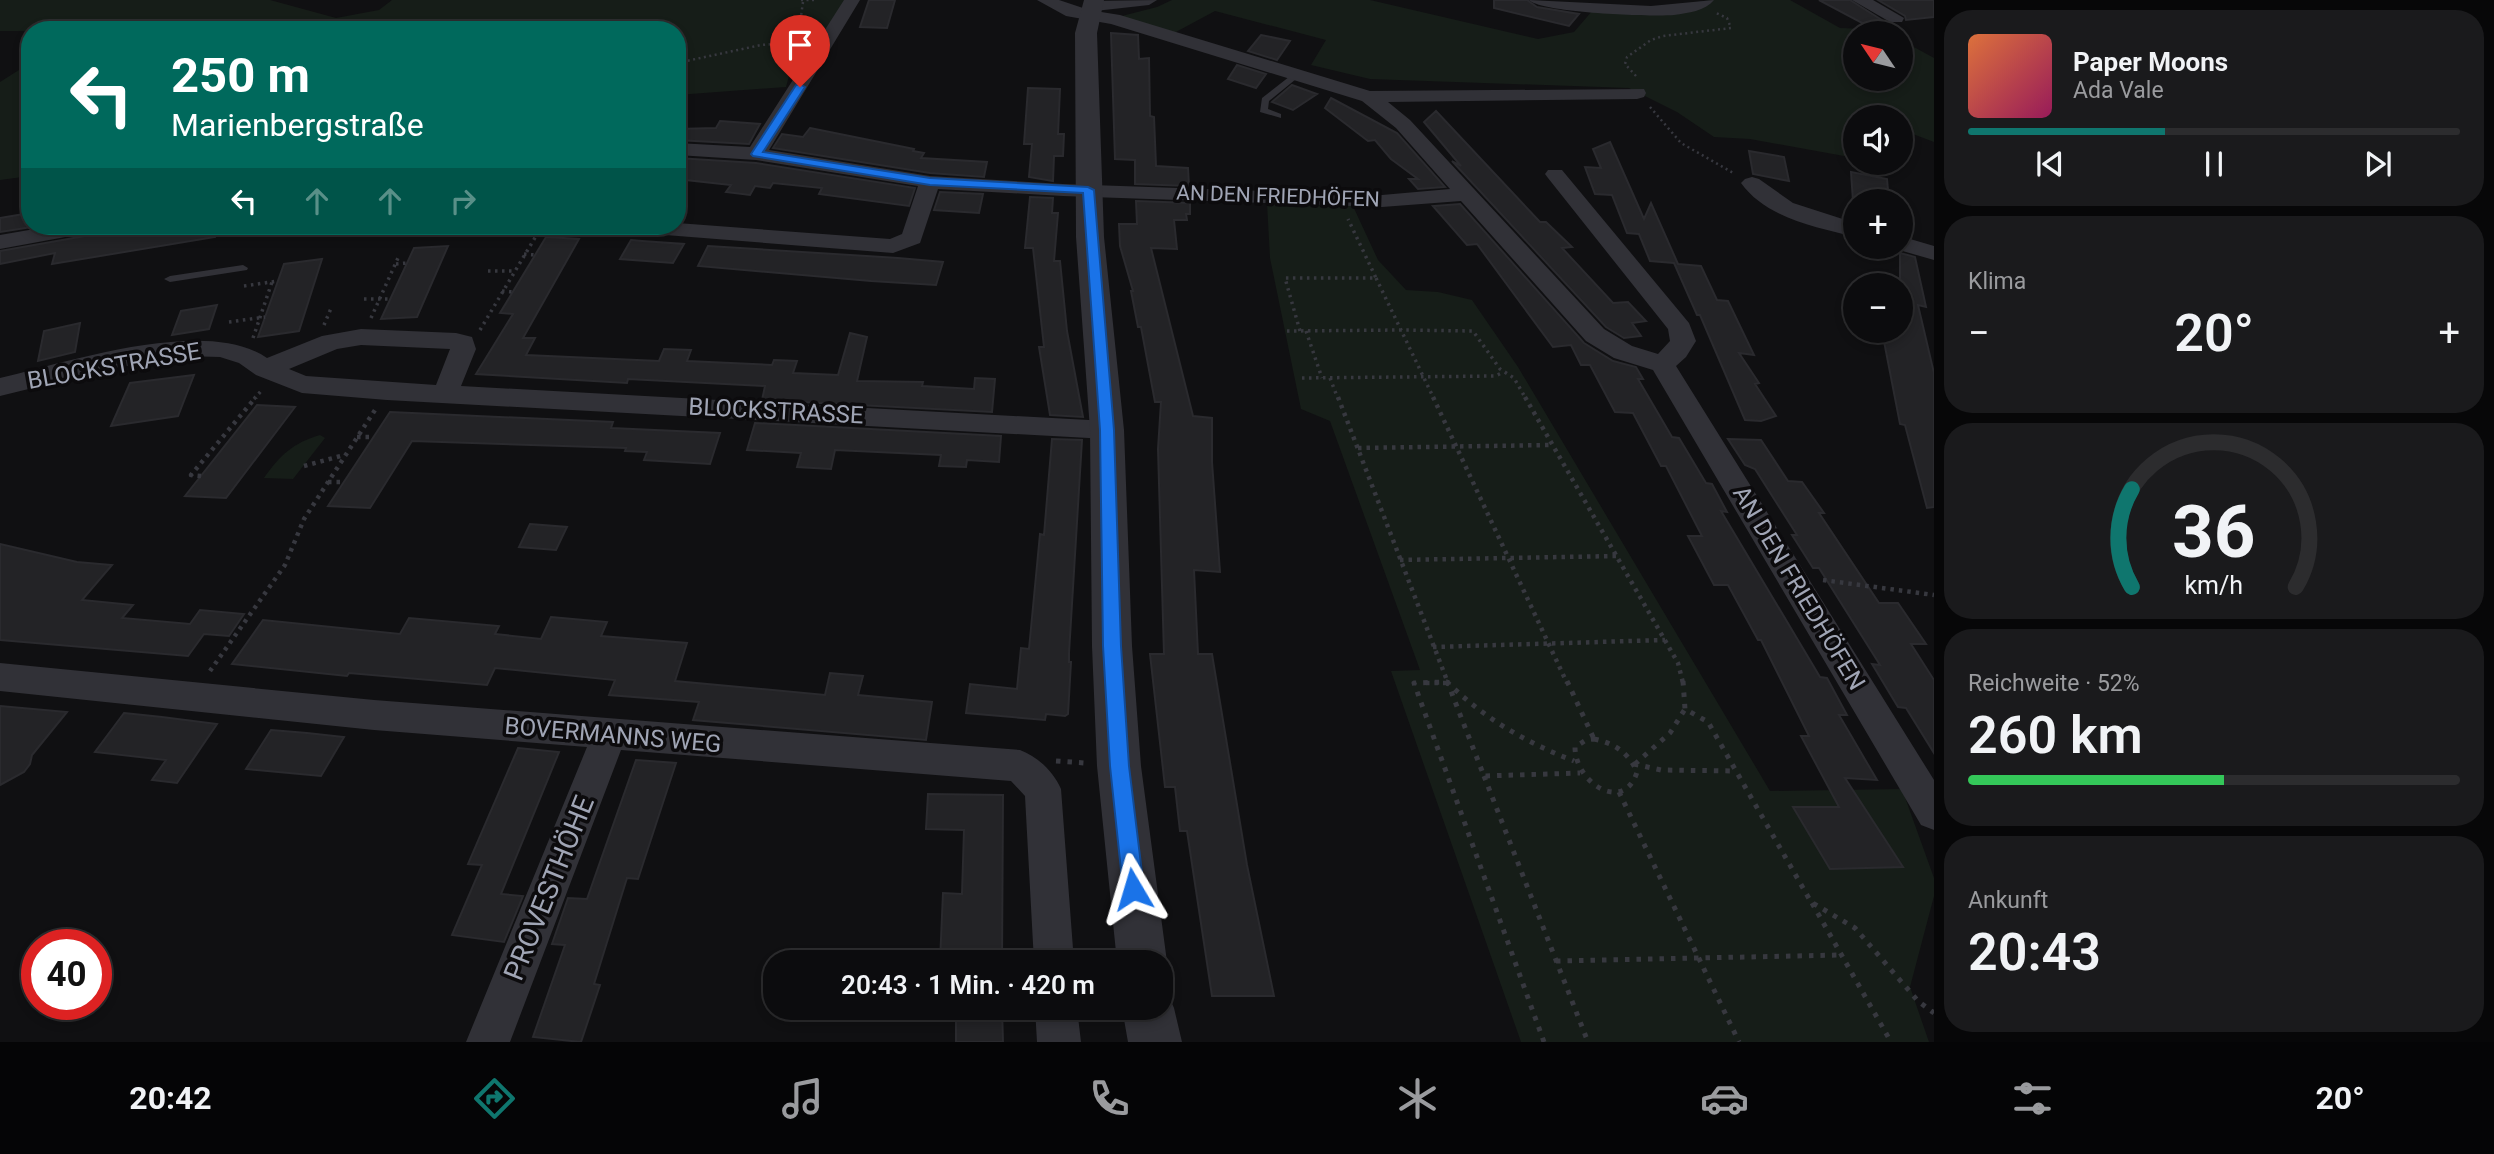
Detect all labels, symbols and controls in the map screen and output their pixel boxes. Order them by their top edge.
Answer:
pin [770,15,830,87]
north arrow [1843,21,1913,91]
map controls [1843,21,1913,343]
icon: arrive [781,26,819,64]
text: 250 m [171,47,310,104]
text: Paper Moons [2073,47,2228,77]
icon: left [56,49,147,140]
text: Ada Vale [2073,77,2164,104]
button: sound [1843,105,1913,175]
text: Marienbergstraße [171,106,424,144]
icon: previous [2031,145,2069,183]
icon: pause [2195,145,2233,183]
icon: next [2359,145,2397,183]
street label: AN DEN FRIEDHÖFEN [1176,180,1380,212]
icon: left [225,182,263,220]
icon: ahead [298,182,336,220]
icon: ahead [371,182,409,220]
icon: right [444,182,482,220]
button: + [1843,189,1913,259]
text: Klima [1968,268,2026,295]
button: − [1843,273,1913,343]
text: 20° [2174,303,2254,364]
text: − [1968,311,1990,355]
text: + [2438,311,2460,355]
street label: BLOCKSTRASSE [25,337,203,395]
street label: BLOCKSTRASSE [688,392,864,430]
street label: AN DEN FRIEDHÖFEN [1727,481,1871,695]
text: 36 [2172,489,2256,575]
text: km/h [2185,571,2243,600]
text: Reichweite · 52% [1968,670,2140,697]
text: 260 km [1968,705,2143,766]
street label: BOVERMANNS WEG [503,712,723,758]
street label: PROVESTHÖHE [497,791,601,985]
position arrow [1096,852,1170,926]
text: Ankunft [1968,887,2048,914]
text: 20:43 [1968,922,2101,983]
speed limit sign: 40 [21,929,112,1020]
text: 20:43 · 1 Min. · 420 m [841,970,1095,1000]
icon: directions [470,1074,519,1123]
icon: music [778,1074,827,1123]
icon: phone [1085,1074,1134,1123]
icon: climate [1393,1074,1442,1123]
icon: car [1700,1074,1749,1123]
icon: filters [2008,1074,2057,1123]
text: 20:42 [129,1079,212,1117]
text: 20° [2315,1079,2365,1117]

